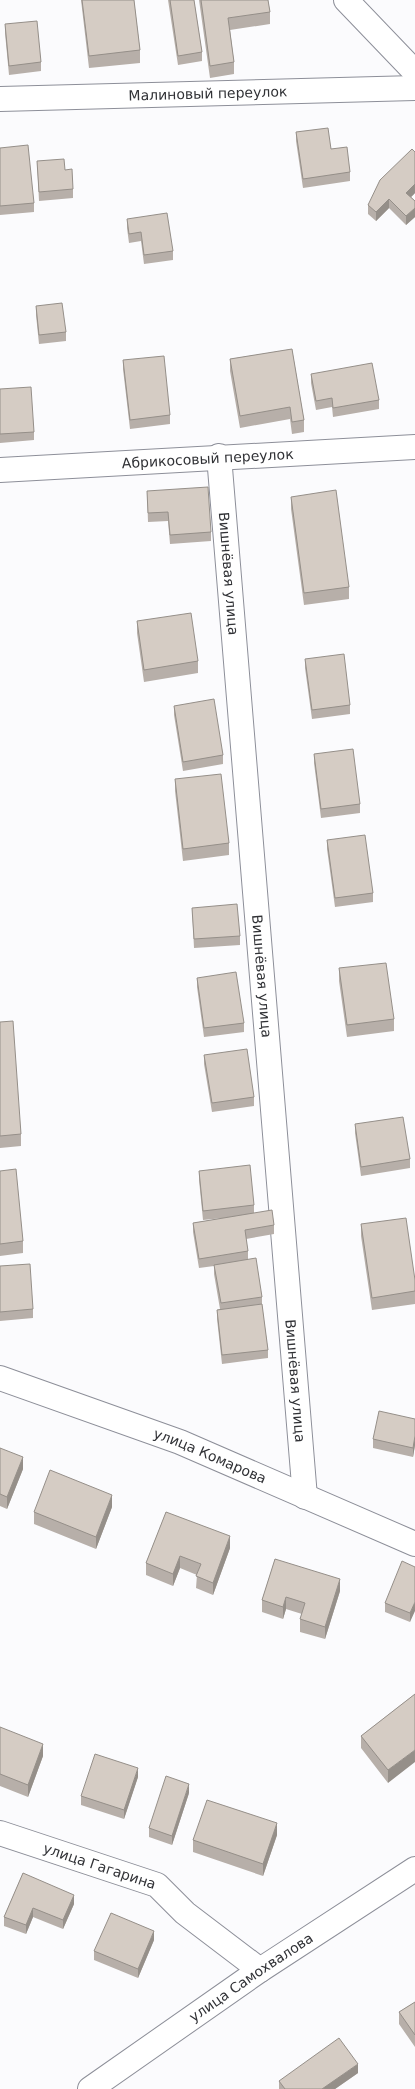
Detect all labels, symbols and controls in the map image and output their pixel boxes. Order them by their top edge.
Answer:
street label: Малиновый переулок [128,83,288,104]
street label: Абрикосовый переулок [121,446,294,471]
street label: Вишнёвая улица [216,511,242,636]
street label: Вишнёвая улица [249,914,275,1038]
street label: Вишнёвая улица [282,1319,308,1443]
street label: улица Комарова [151,1425,269,1487]
street label: улица Гагарина [41,1840,158,1892]
street label: улица Самохвалова [186,1930,316,2025]

